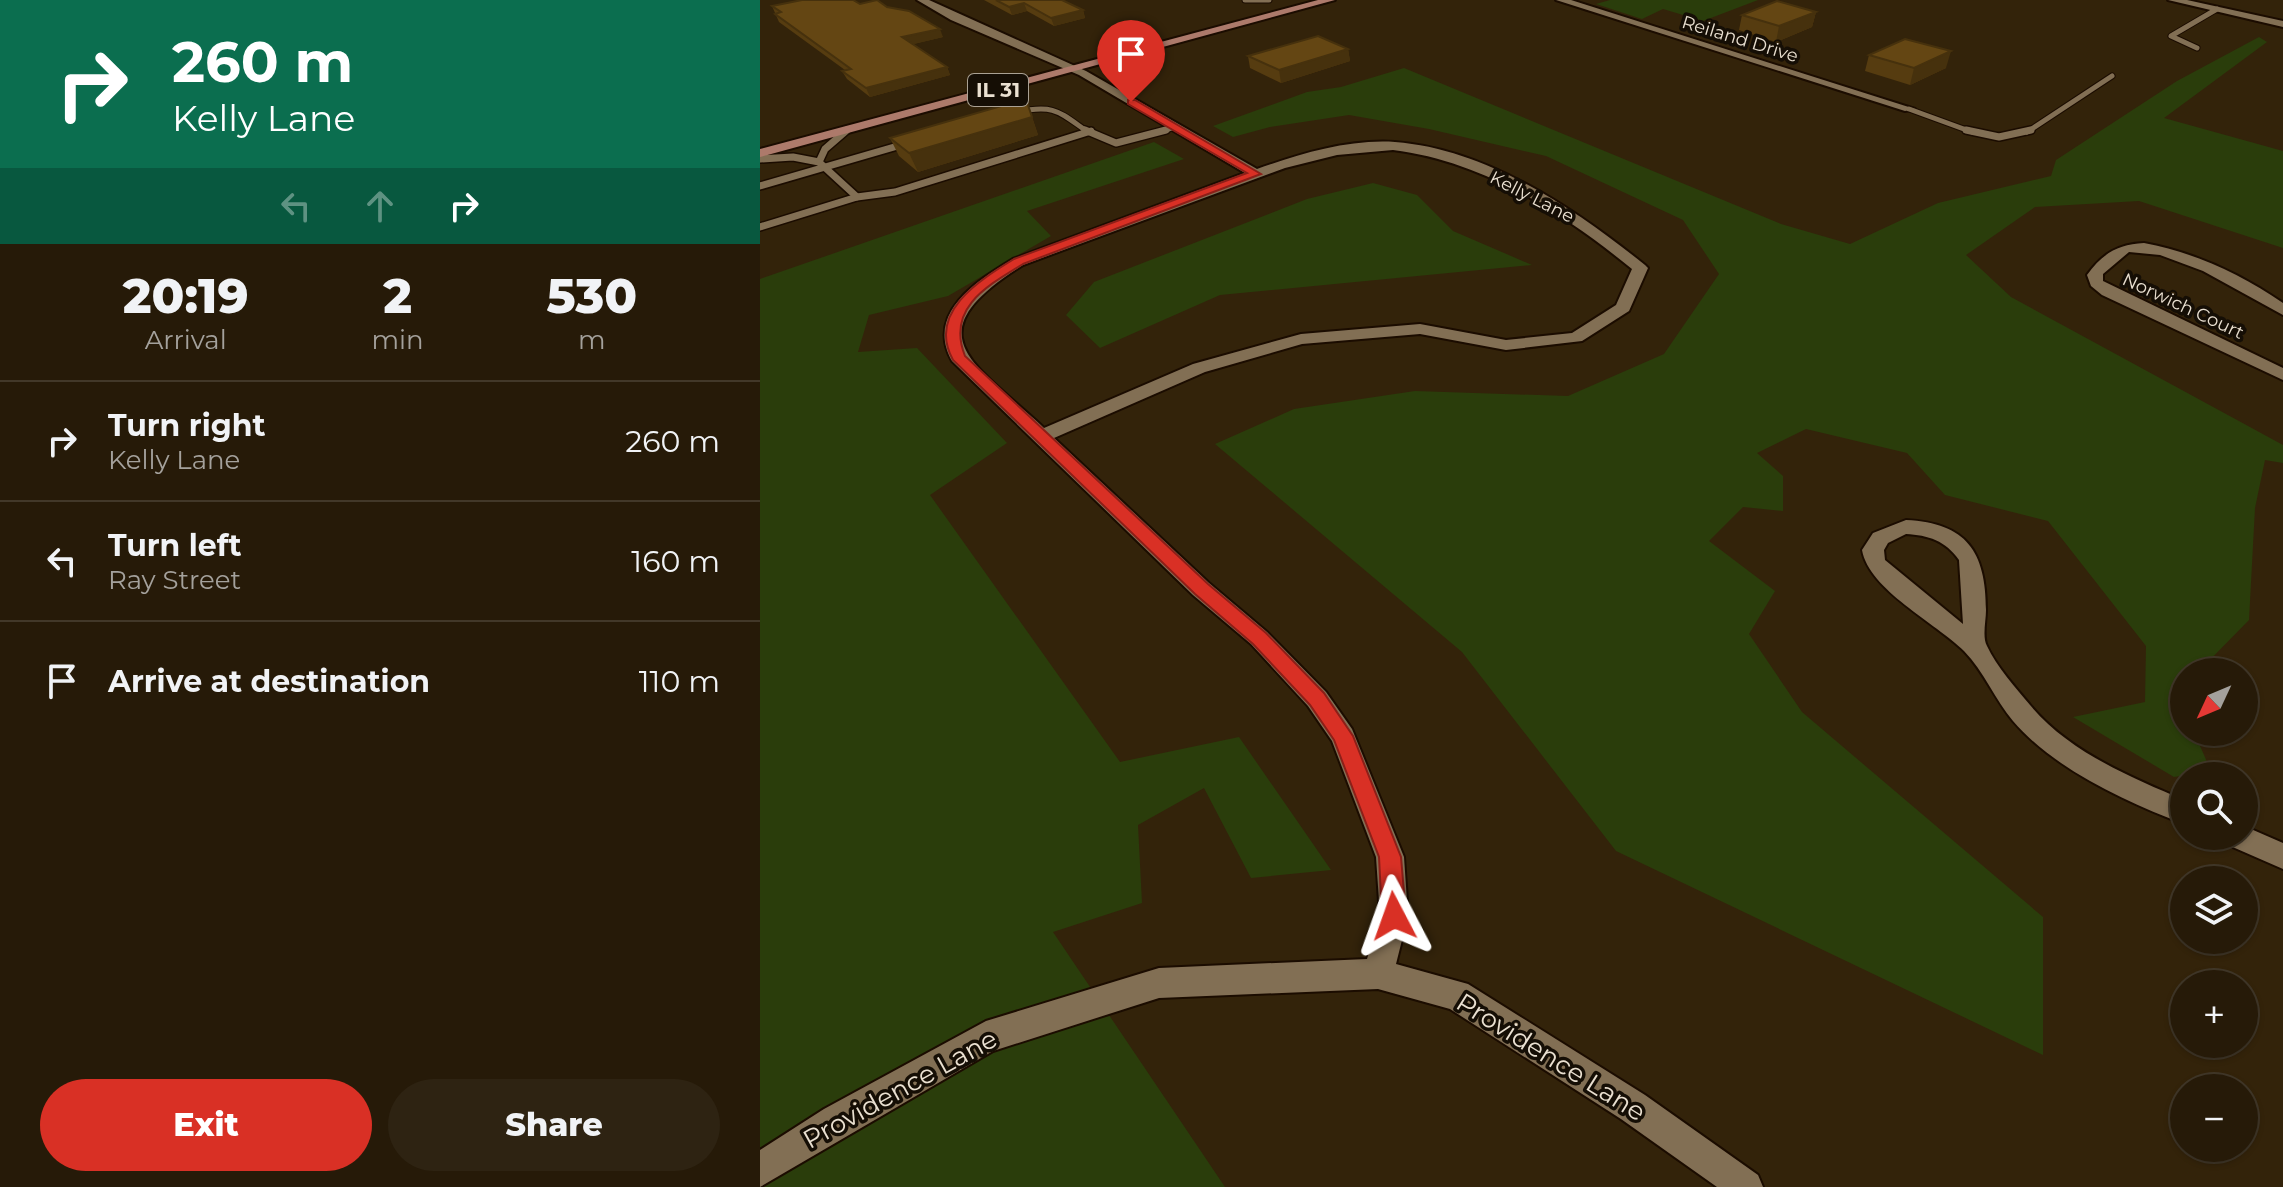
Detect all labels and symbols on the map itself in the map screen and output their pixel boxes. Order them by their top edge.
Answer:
street label: Reiland Drive [1679,11,1801,67]
pin [1097,20,1165,102]
road number: IL 31 [968,74,1028,106]
street label: Kelly Lane [1486,166,1578,228]
street label: Norwich Court [2119,268,2247,344]
north arrow [2170,658,2258,746]
position arrow [1352,874,1436,958]
street label: Providence Lane [1451,986,1651,1128]
street label: Providence Lane [797,1022,1003,1156]

